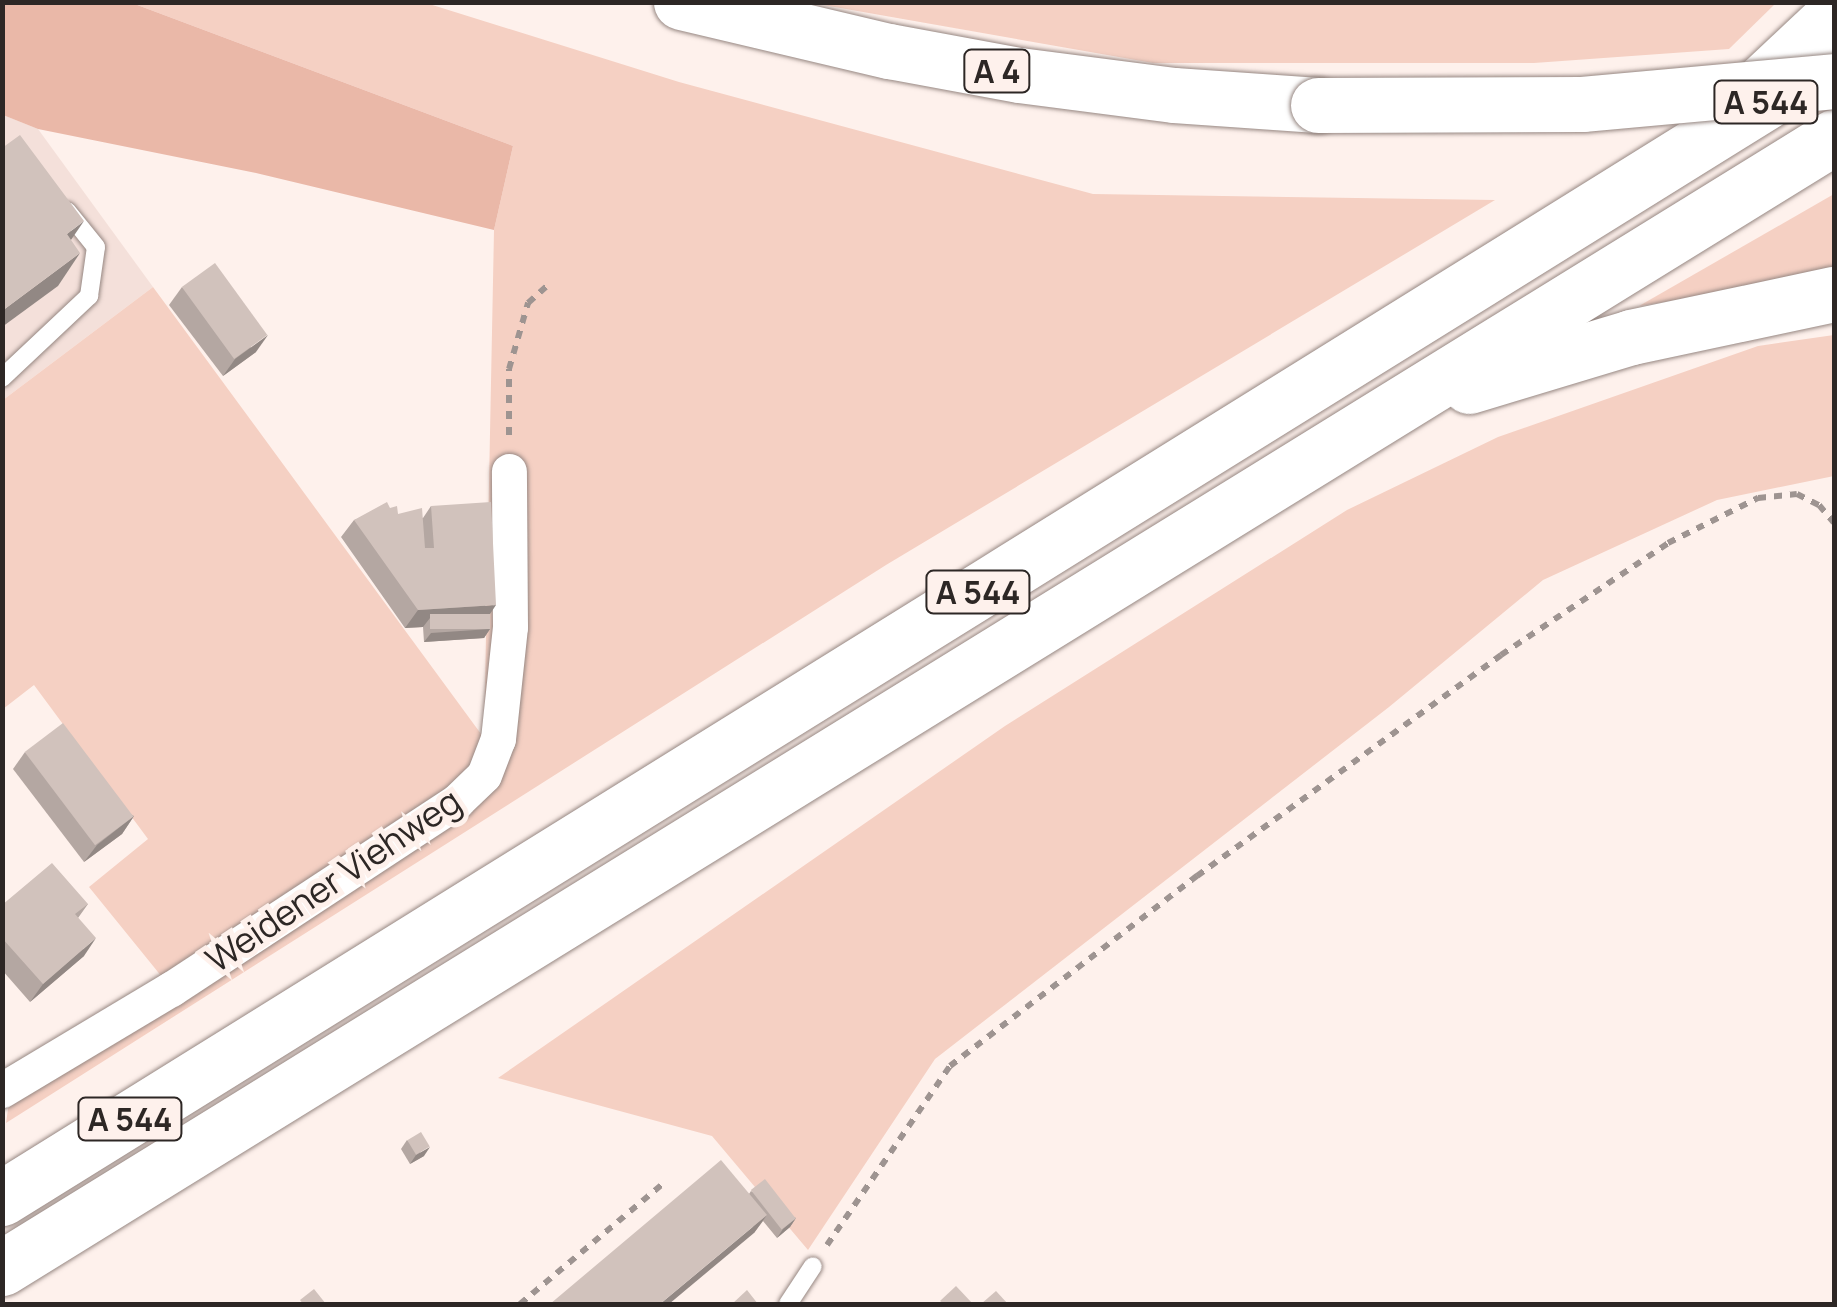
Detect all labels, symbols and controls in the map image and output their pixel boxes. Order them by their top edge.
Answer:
road number: A 4 [962,44,1032,98]
road number: A 544 [1711,75,1821,129]
road number: A 544 [923,565,1033,619]
street label: Weidener Viehweg [198,779,468,981]
road number: A 544 [75,1092,185,1146]

